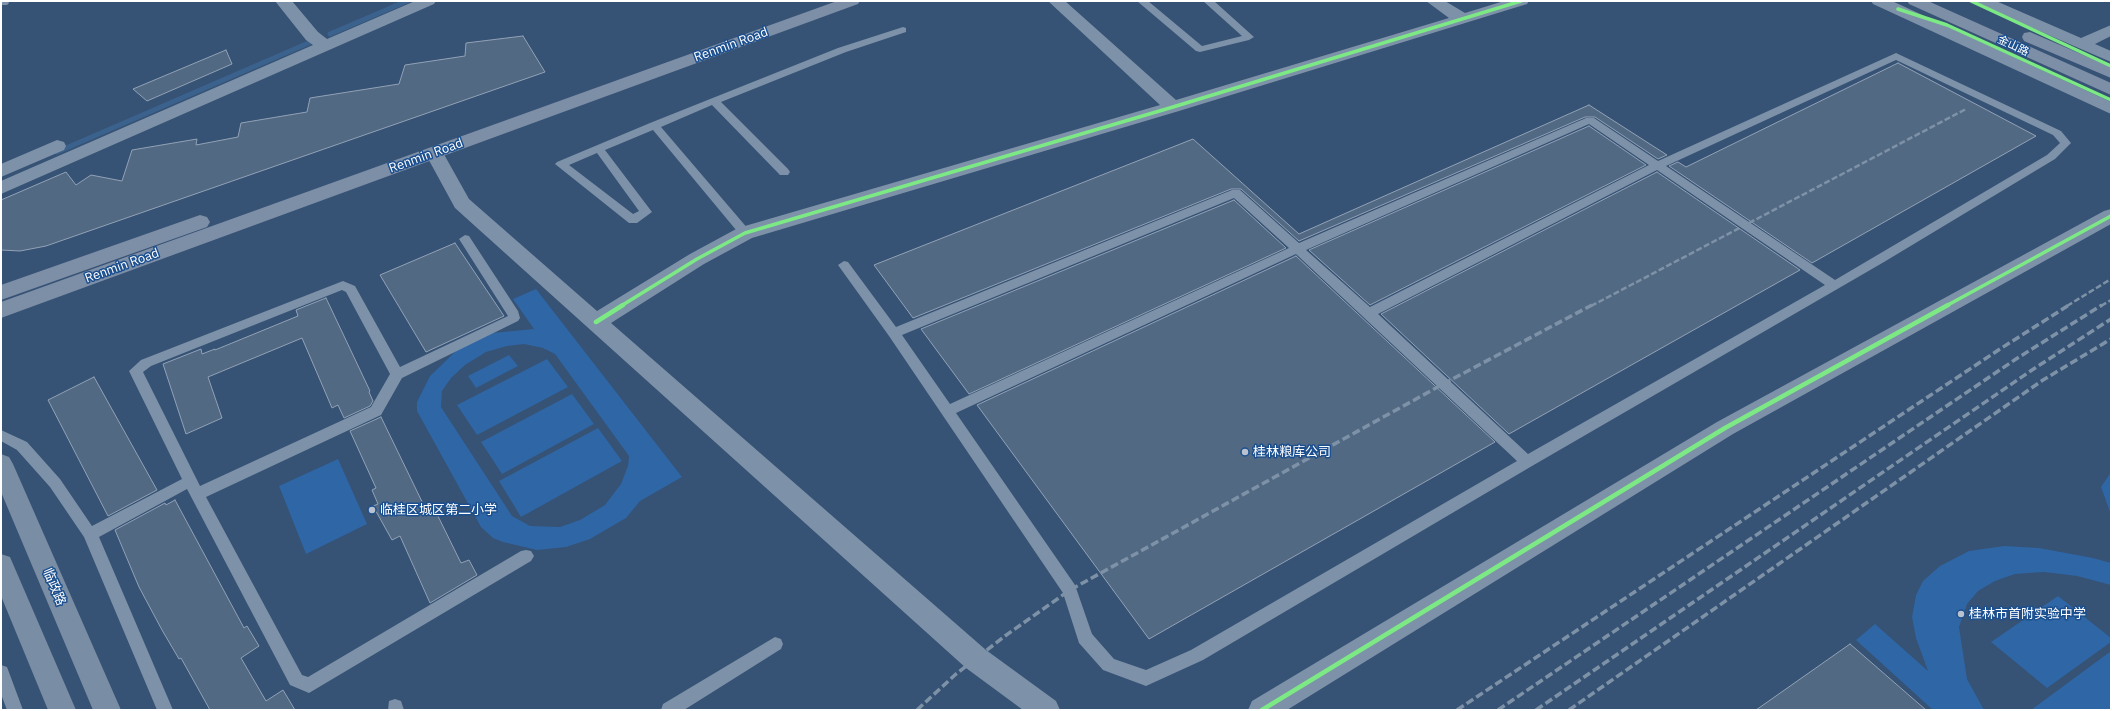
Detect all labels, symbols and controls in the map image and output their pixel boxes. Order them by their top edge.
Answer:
street label: Renmin Road [692,24,770,66]
street label: 金山路 [1995,33,2031,59]
street label: Renmin Road [387,135,465,177]
street label: Renmin Road [83,245,161,287]
place label: 桂林粮库公司 [1253,444,1331,460]
marker: 桂林粮库公司 [1240,447,1250,457]
place label: 临桂区城区第二小学 [380,502,497,518]
marker: 临桂区城区第二小学 [367,505,377,515]
street label: 临政路 [39,566,69,608]
place label: 桂林市首附实验中学 [1969,606,2086,622]
marker: 桂林市首附实验中学 [1956,609,1966,619]

